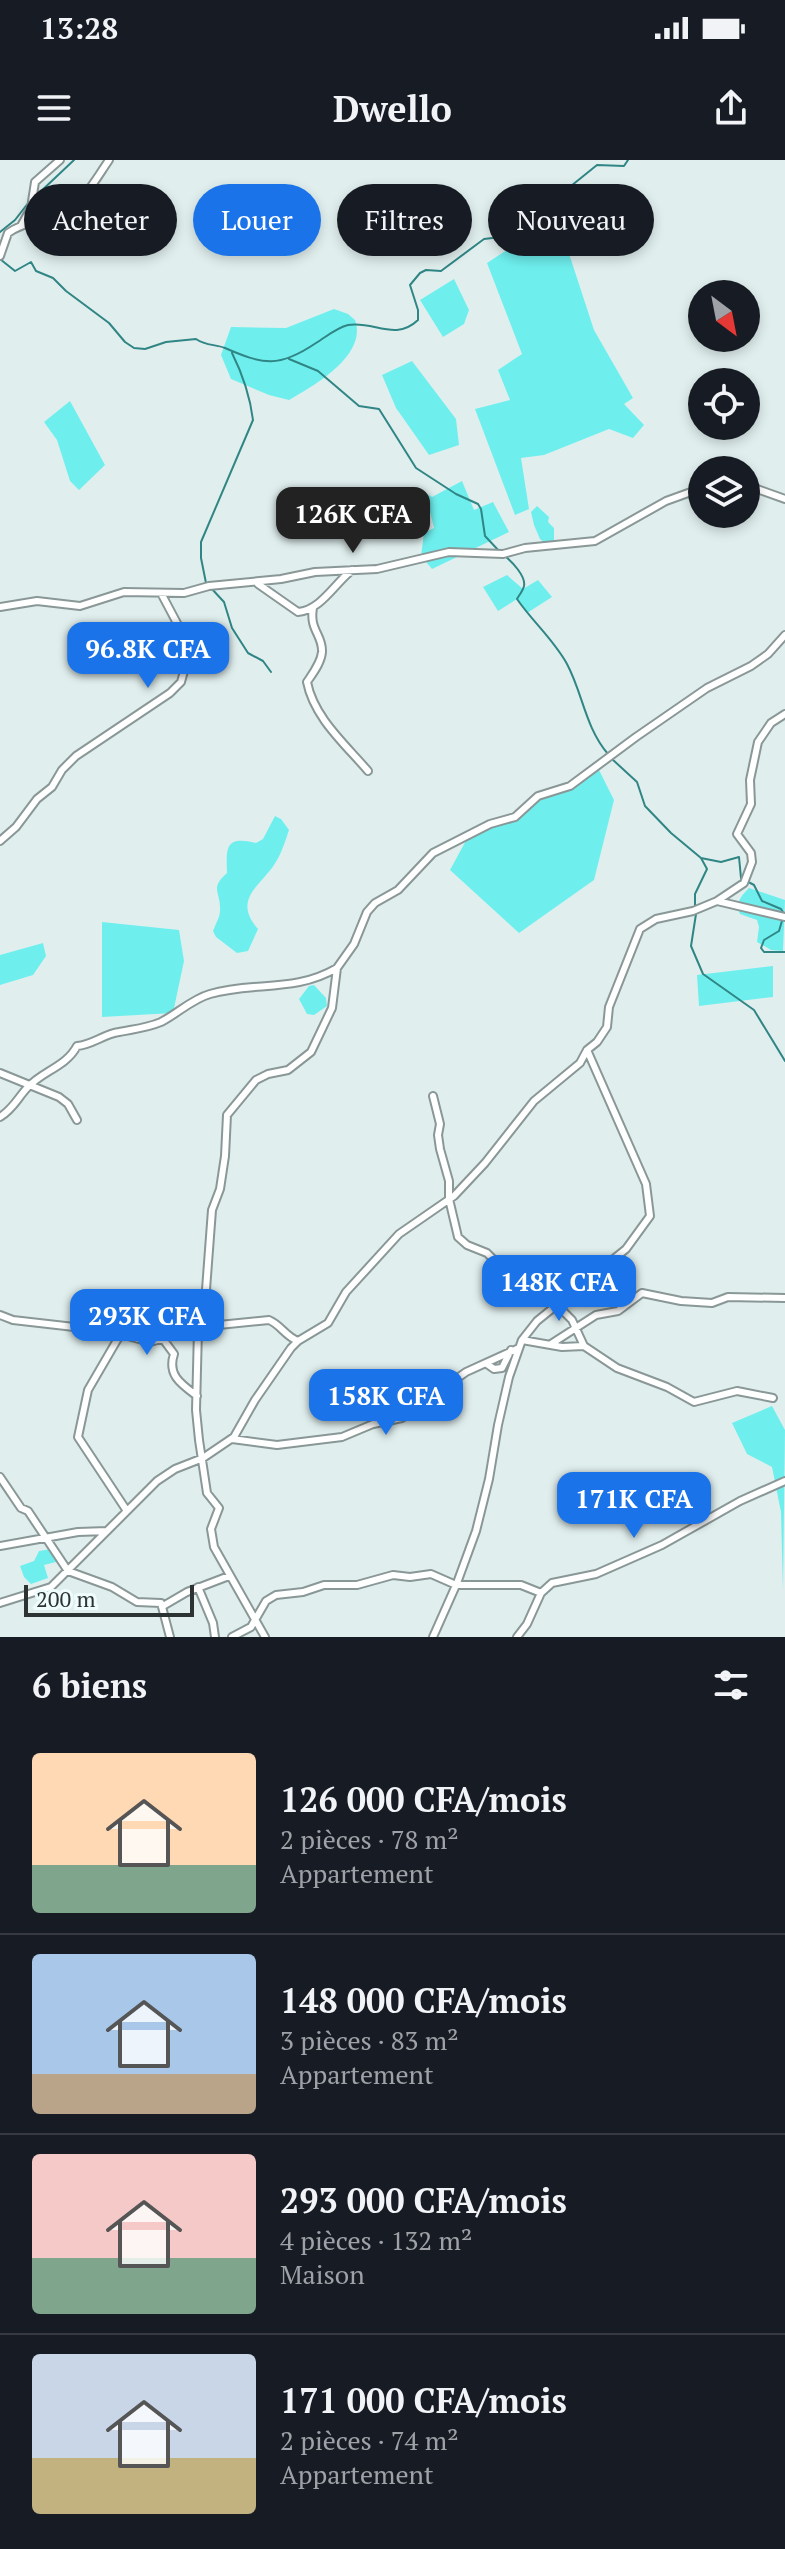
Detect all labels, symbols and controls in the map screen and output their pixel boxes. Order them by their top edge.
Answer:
text: 13:28 [40,8,118,48]
text: Dwello [333,85,452,132]
icon: menu [32,86,76,130]
icon: share [709,86,753,130]
chip: Acheter [24,184,177,256]
chip: Louer [193,184,321,256]
chip: Filtres [337,184,472,256]
chip: Nouveau [488,184,654,256]
north arrow [688,280,760,352]
map controls [688,280,760,528]
button: locate [688,368,760,440]
button: layers [688,456,760,528]
pin: 126K CFA [270,487,436,555]
text: 126K CFA [294,496,412,530]
pin: 96.8K CFA [56,622,240,690]
text: 96.8K CFA [85,631,211,665]
pin: 148K CFA [476,1255,642,1323]
text: 148K CFA [500,1264,618,1298]
pin: 293K CFA [64,1289,230,1357]
text: 293K CFA [88,1298,206,1332]
pin: 158K CFA [303,1369,469,1437]
text: 158K CFA [327,1378,445,1412]
pin: 171K CFA [551,1472,717,1540]
text: 171K CFA [575,1481,693,1515]
scale bar [24,1581,194,1617]
text: 200 m [36,1584,96,1613]
text: 6 biens [32,1663,147,1708]
icon: filters [709,1663,753,1707]
text: 126 000 CFA/mois [280,1777,567,1822]
icon: home [96,1785,192,1881]
text: 2 pièces · 78 m² [280,1822,458,1856]
text: Appartement [280,1856,434,1890]
text: 148 000 CFA/mois [280,1978,567,2023]
icon: home [96,1986,192,2082]
text: 3 pièces · 83 m² [280,2023,458,2057]
text: Appartement [280,2057,434,2091]
text: 293 000 CFA/mois [280,2178,567,2223]
icon: home [96,2186,192,2282]
text: 4 pièces · 132 m² [280,2223,472,2257]
text: Maison [280,2257,365,2291]
text: 171 000 CFA/mois [280,2378,567,2423]
icon: home [96,2386,192,2482]
text: 2 pièces · 74 m² [280,2423,458,2457]
text: Appartement [280,2457,434,2491]

